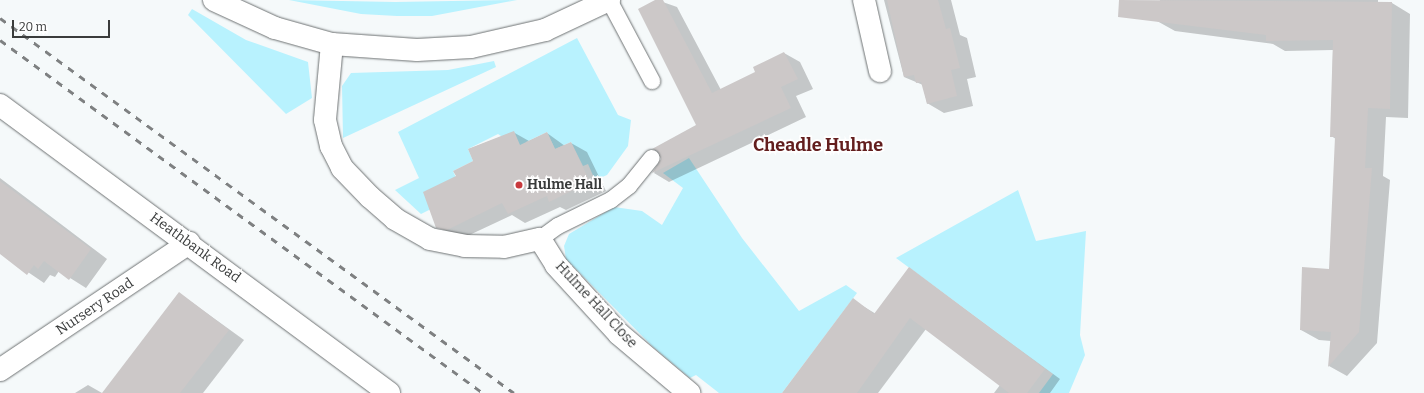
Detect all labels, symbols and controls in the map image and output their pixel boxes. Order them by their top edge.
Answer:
scale bar [14,12,112,38]
text: 20 m [19,20,47,34]
district label: Cheadle Hulme [753,134,883,156]
place label: Hulme Hall [527,177,602,193]
marker: Hulme Hall [514,180,524,190]
street label: Heathbank Road [146,209,244,287]
street label: Hulme Hall Close [552,258,640,352]
street label: Nursery Road [53,275,137,339]

